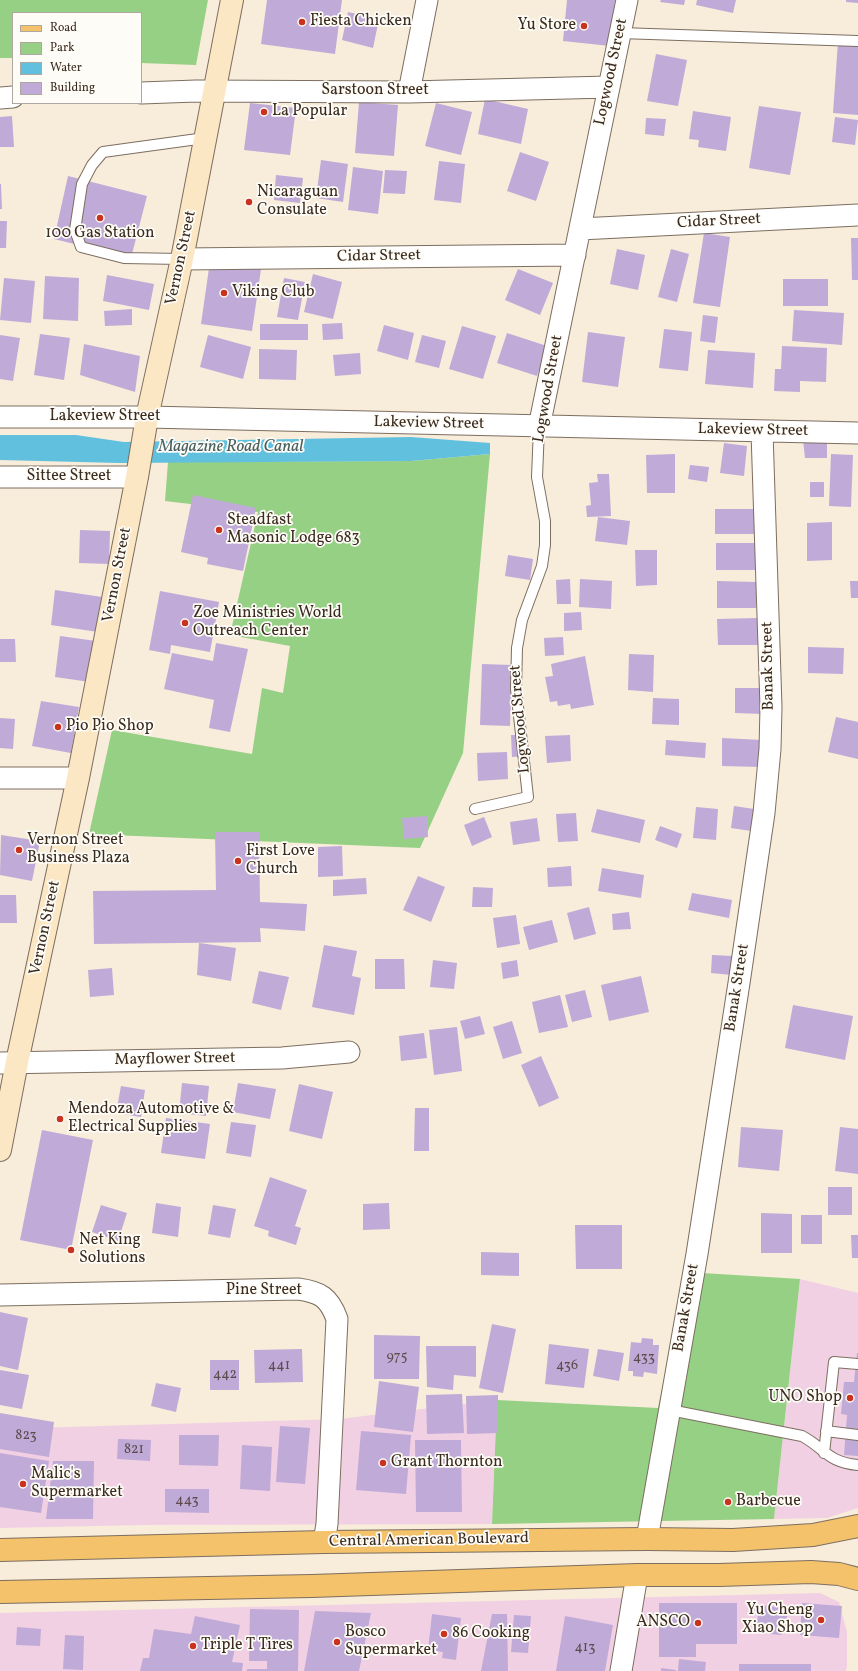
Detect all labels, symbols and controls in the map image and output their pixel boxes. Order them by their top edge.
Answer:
legend [12,12,142,104]
place label: Fiesta Chicken [310,12,412,32]
place label: Yu Store [517,16,576,36]
marker: Fiesta Chicken [297,17,307,27]
street label: Logwood Street [591,17,633,127]
text: Road [50,20,77,36]
marker: Yu Store [579,21,589,31]
text: Park [50,40,75,56]
text: Water [50,60,82,76]
text: Building [50,80,95,96]
street label: Sarstoon Street [321,81,429,101]
place label: La Popular [272,102,347,122]
marker: La Popular [259,107,269,117]
place label: Nicaraguan Consulate [257,183,338,221]
marker: Nicaraguan Consulate [244,197,254,207]
street label: Vernon Street [163,209,201,307]
street label: Cidar Street [677,210,761,234]
marker: 100 Gas Station [95,213,105,223]
place label: 100 Gas Station [45,224,155,244]
street label: Cidar Street [337,247,421,267]
place label: Viking Club [232,283,314,303]
marker: Viking Club [219,288,229,298]
street label: Logwood Street [530,334,568,444]
street label: Lakeview Street [49,407,161,427]
street label: Lakeview Street [373,413,485,435]
street label: Lakeview Street [697,420,809,442]
water label: Magazine Road Canal [159,438,303,458]
street label: Sittee Street [27,467,111,487]
place label: Steadfast Masonic Lodge 683 [227,511,360,549]
marker: Steadfast Masonic Lodge 683 [214,525,224,535]
street label: Vernon Street [99,526,137,624]
place label: Zoe Ministries World Outreach Center [193,604,342,642]
marker: Zoe Ministries World Outreach Center [180,618,190,628]
street label: Banak Street [759,621,779,711]
street label: Logwood Street [507,664,535,774]
place label: Pio Pio Shop [66,717,154,737]
marker: Pio Pio Shop [53,722,63,732]
place label: Vernon Street Business Plaza [27,831,130,869]
place label: First Love Church [246,842,315,880]
marker: Vernon Street Business Plaza [14,845,24,855]
marker: First Love Church [233,856,243,866]
street label: Vernon Street [27,879,65,977]
street label: Banak Street [722,942,754,1034]
street label: Mayflower Street [114,1049,236,1071]
place label: Mendoza Automotive & Electrical Supplies [68,1100,234,1138]
marker: Mendoza Automotive & Electrical Supplies [55,1114,65,1124]
place label: Net King Solutions [79,1231,145,1269]
marker: Net King Solutions [66,1245,76,1255]
street label: Banak Street [670,1262,704,1354]
street label: Pine Street [226,1281,302,1301]
house number: 975 [387,1349,407,1365]
house number: 433 [633,1350,655,1366]
house number: 441 [268,1358,290,1374]
house number: 436 [556,1358,578,1374]
house number: 442 [213,1367,237,1383]
place label: UNO Shop [768,1388,842,1408]
marker: UNO Shop [845,1393,855,1403]
house number: 823 [15,1428,37,1444]
house number: 821 [124,1442,144,1458]
place label: Grant Thornton [391,1453,503,1473]
marker: Grant Thornton [378,1458,388,1468]
place label: Malic's Supermarket [31,1465,123,1503]
marker: Malic's Supermarket [18,1479,28,1489]
place label: Barbecue [736,1492,801,1512]
house number: 443 [175,1493,199,1509]
marker: Barbecue [723,1497,733,1507]
street label: Central American Boulevard [329,1530,529,1552]
place label: Yu Cheng Xiao Shop [742,1601,813,1639]
place label: ANSCO [636,1613,690,1633]
marker: Yu Cheng Xiao Shop [816,1615,826,1625]
marker: ANSCO [693,1618,703,1628]
place label: Bosco Supermarket [345,1623,437,1661]
place label: 86 Cooking [452,1624,530,1644]
marker: 86 Cooking [439,1629,449,1639]
place label: Triple T Tires [201,1636,293,1656]
marker: Bosco Supermarket [332,1637,342,1647]
house number: 413 [575,1640,595,1656]
marker: Triple T Tires [188,1641,198,1651]

